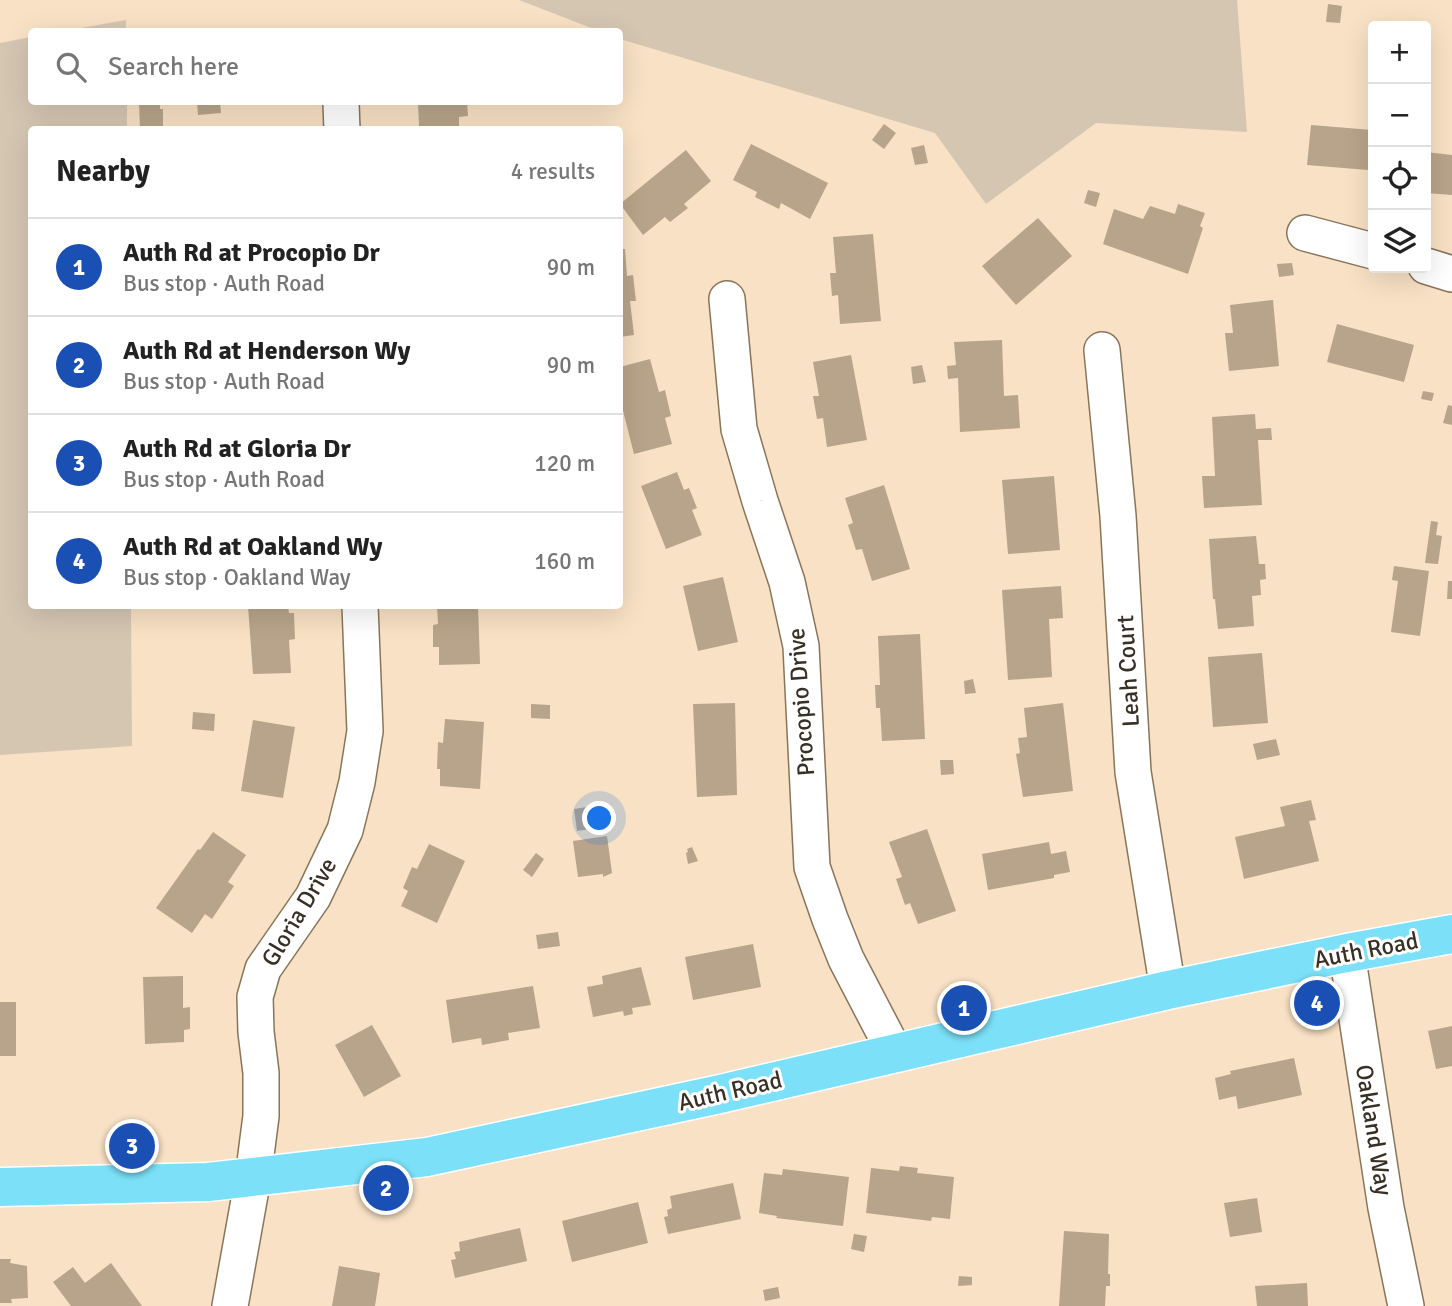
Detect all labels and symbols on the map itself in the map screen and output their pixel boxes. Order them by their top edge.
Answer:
street label: Leah Court [1110,614,1146,728]
street label: Procopio Drive [781,627,821,777]
your location [582,801,616,835]
street label: Gloria Drive [255,852,343,972]
street label: Auth Road [1311,925,1421,975]
pin: 4 [1294,977,1340,1029]
pin: 1 [941,982,987,1034]
street label: Oakland Way [1349,1062,1399,1198]
street label: Auth Road [675,1064,785,1118]
pin: 3 [109,1120,155,1172]
pin: 2 [363,1162,409,1214]

